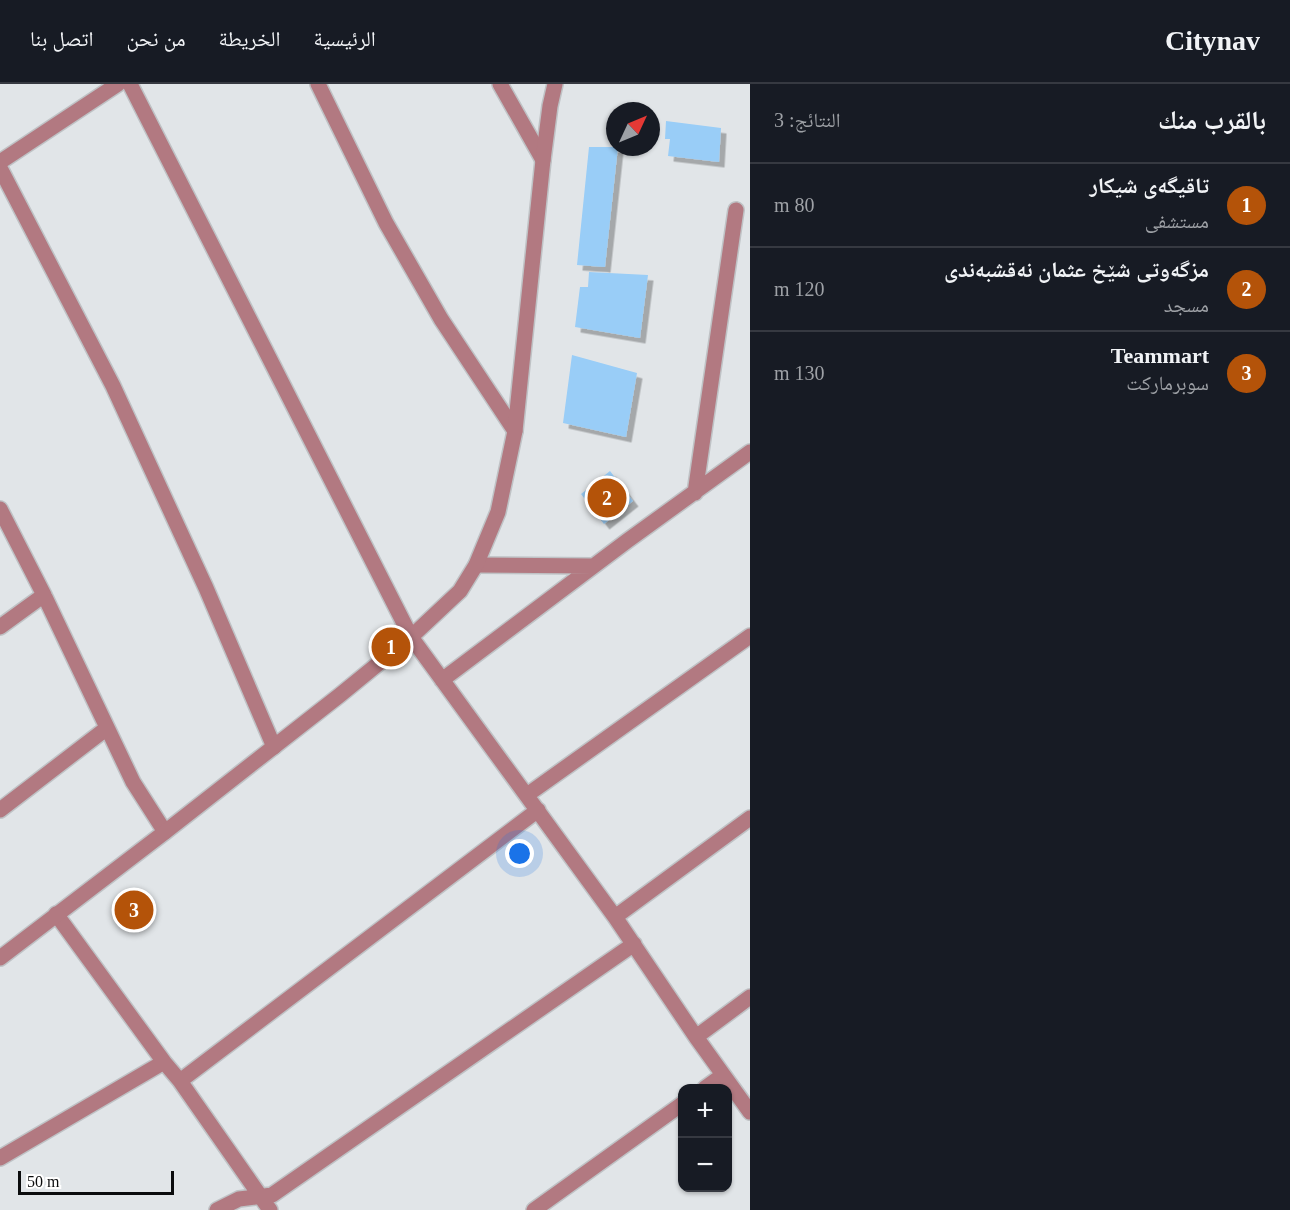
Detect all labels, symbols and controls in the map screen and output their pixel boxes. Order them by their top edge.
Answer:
text: Citynav [1165,25,1260,56]
text: اتصل بنا [30,27,93,51]
text: من نحن [126,27,186,51]
text: الخريطة [219,27,280,51]
text: الرئيسية [313,27,376,51]
north arrow [606,102,660,156]
text: بالقرب منك [1158,106,1266,135]
text: النتائج: 3 [774,109,840,131]
text: تاقیگەی شیکار [1090,173,1209,198]
text: 80 m [774,194,815,216]
text: 1 [1242,194,1252,216]
text: مستشفى [1145,210,1209,232]
text: مزگەوتی شێخ عثمان نەقشبەندی [944,257,1209,282]
text: 120 m [774,278,825,300]
text: 2 [1242,278,1252,300]
text: مسجد [1164,294,1209,316]
text: Teammart [1111,343,1209,368]
text: 130 m [774,362,825,384]
text: 3 [1242,362,1252,384]
text: سوبرماركت [1126,372,1209,394]
pin: 2 [588,476,626,520]
pin: 1 [372,624,410,670]
your location [505,839,534,868]
pin: 3 [114,888,154,932]
map controls [678,1084,732,1192]
button: + [678,1084,732,1138]
button: − [678,1138,732,1192]
scale bar [18,1168,174,1196]
text: 50 m [27,1173,59,1190]

